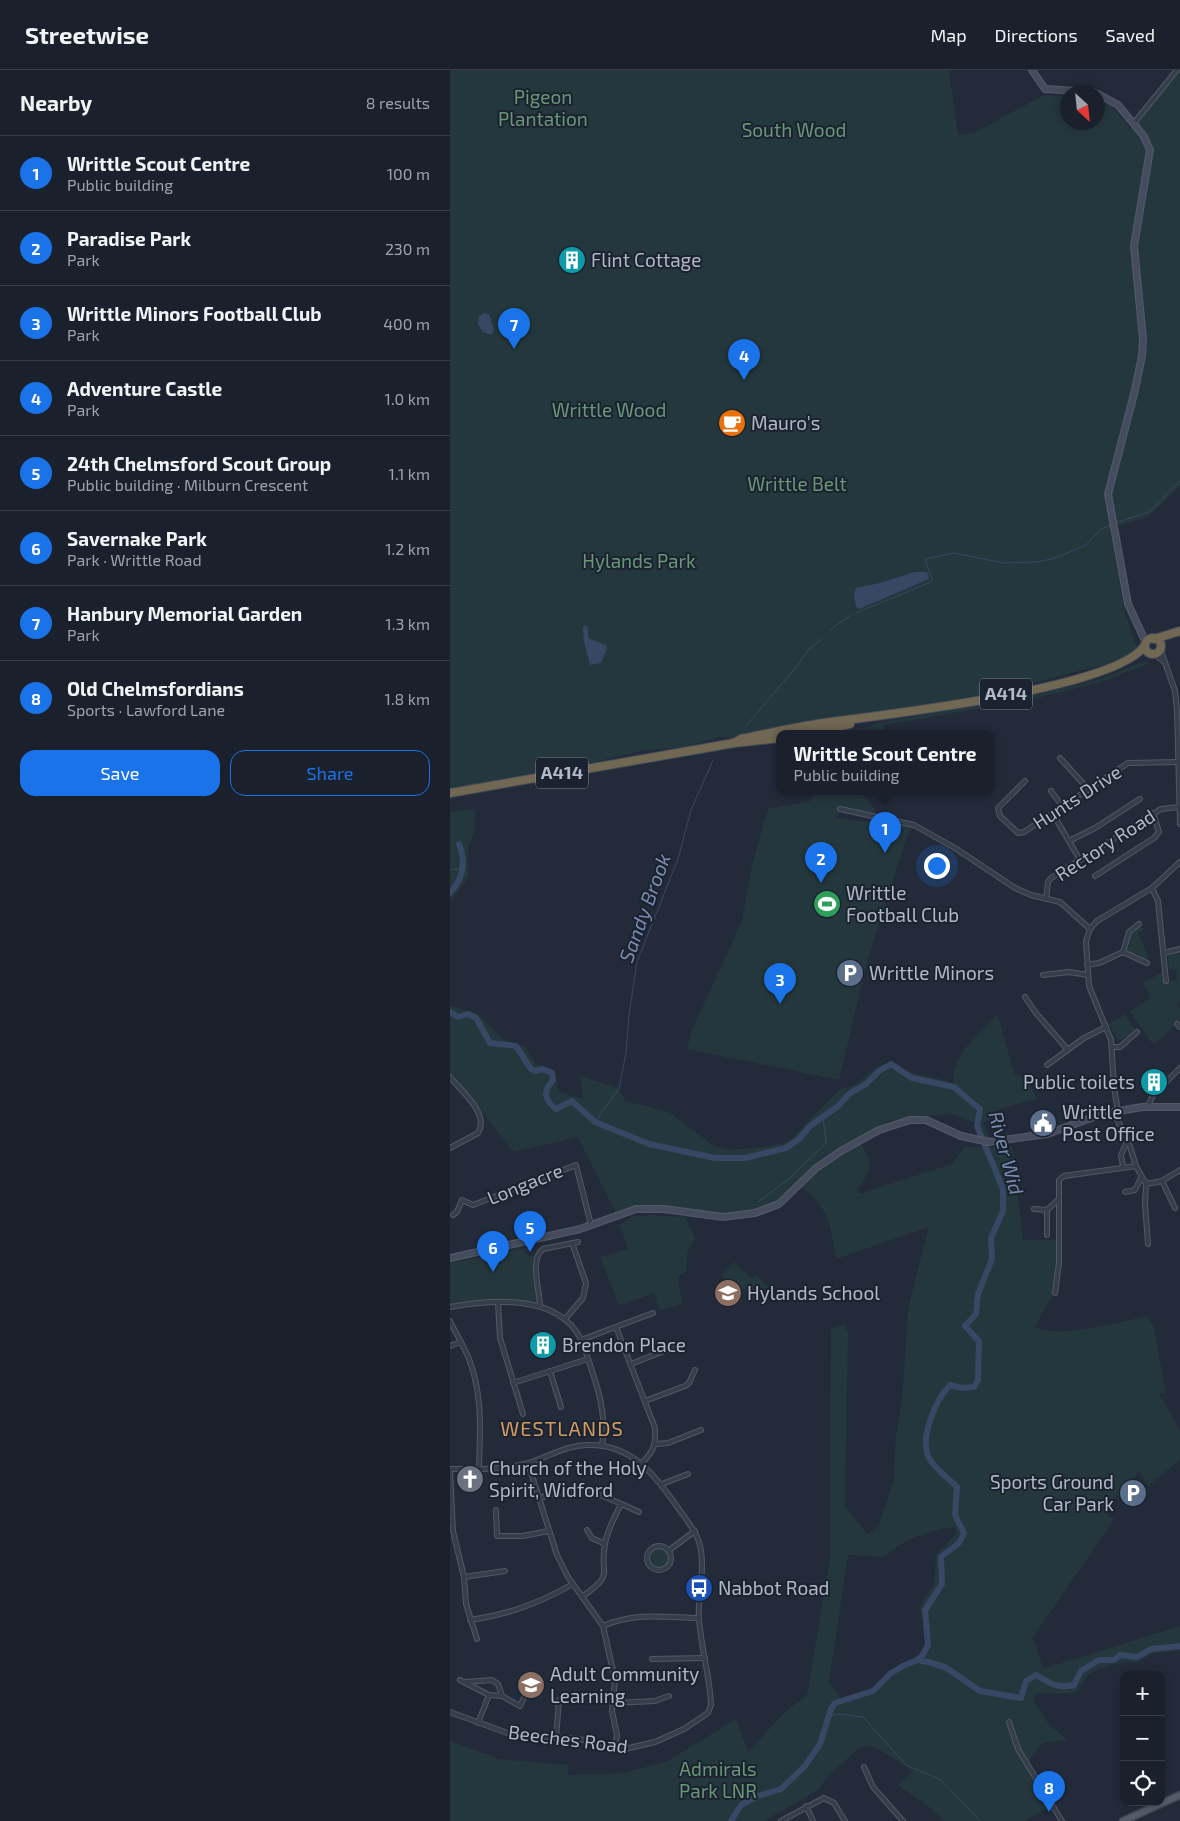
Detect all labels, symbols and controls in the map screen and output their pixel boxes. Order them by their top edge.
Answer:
text: Streetwise [25,20,149,49]
text: Map [930,24,967,46]
text: Directions [995,24,1078,46]
text: Saved [1106,24,1155,46]
park label: Pigeon Plantation [498,85,588,130]
north arrow [1060,85,1105,130]
text: Nearby [20,90,92,115]
text: 8 results [366,93,430,112]
park label: South Wood [742,118,846,141]
text: Writtle Scout Centre [67,152,250,175]
text: 1 [33,164,39,183]
text: 100 m [387,164,430,183]
text: Public building [67,175,173,194]
text: Paradise Park [67,227,191,250]
text: 2 [31,239,41,258]
text: 230 m [385,239,430,258]
building icon: Flint Cottage [557,245,587,275]
place label: Flint Cottage [591,248,701,271]
text: Park [67,250,100,269]
text: Writtle Minors Football Club [67,302,322,325]
pin: 7 [498,308,530,349]
text: 3 [31,314,41,333]
text: 400 m [383,314,430,333]
text: Park [67,325,100,344]
pin: 4 [728,339,760,380]
text: Adventure Castle [67,377,222,400]
text: 4 [31,389,41,408]
text: 1.0 km [385,389,430,408]
park label: Writtle Wood [552,398,666,421]
text: Park [67,400,100,419]
cafe icon: Mauro's [717,408,747,438]
place label: Mauro's [751,411,820,434]
text: 24th Chelmsford Scout Group [67,452,331,475]
text: 5 [32,464,40,483]
text: 1.1 km [389,464,430,483]
park label: Writtle Belt [747,472,847,495]
text: Public building · Milburn Crescent [67,475,308,494]
text: Savernake Park [67,527,207,550]
text: 6 [31,539,41,558]
text: 1.2 km [385,539,430,558]
park label: Hylands Park [582,549,696,572]
text: Park · Writtle Road [67,550,202,569]
text: Hanbury Memorial Garden [67,602,302,625]
text: 7 [32,614,40,633]
text: 1.3 km [385,614,430,633]
text: Park [67,625,100,644]
text: Old Chelmsfordians [67,677,244,700]
road number: A414 [980,678,1032,710]
text: 8 [31,689,41,708]
text: 1.8 km [385,689,430,708]
text: Sports · Lawford Lane [67,700,225,719]
popup [776,730,994,795]
text: Writtle Scout Centre [793,742,977,765]
button: Save [20,750,220,796]
button: Share [230,750,430,796]
road number: A414 [536,758,588,788]
street label: Hunts Drive [1028,759,1125,834]
text: Public building [793,765,900,784]
street label: Rectory Road [1050,804,1159,885]
pin: 1 [869,812,901,853]
pin: 2 [805,842,837,883]
water label: Sandy Brook [613,850,676,966]
your location [924,853,950,879]
place label: Writtle Football Club [846,881,959,926]
sports icon: Writtle Football Club [812,889,842,919]
parking icon: Writtle Minors [835,958,865,988]
place label: Writtle Minors [869,961,994,984]
pin: 3 [764,963,796,1004]
building icon: Public toilets [1139,1067,1169,1097]
place label: Public toilets [1023,1070,1135,1093]
place label: Writtle Post Office [1062,1100,1155,1145]
water label: River Wid [984,1108,1030,1198]
public building icon: Writtle Post Office [1028,1108,1058,1138]
street label: Longacre [484,1158,566,1209]
pin: 5 [514,1211,546,1252]
pin: 6 [477,1231,509,1272]
school or university icon: Hylands School [713,1278,743,1308]
place label: Hylands School [747,1281,880,1304]
building icon: Brendon Place [528,1330,558,1360]
place label: Brendon Place [562,1333,686,1356]
district label: WESTLANDS [500,1416,624,1440]
place label: Church of the Holy Spirit, Widford [489,1456,647,1501]
church icon: Church of the Holy Spirit, Widford [455,1464,485,1494]
place label: Sports Ground Car Park [990,1470,1114,1515]
parking icon: Sports Ground Car Park [1118,1478,1148,1508]
bus stop icon: Nabbot Road [684,1573,714,1603]
place label: Nabbot Road [718,1576,830,1599]
place label: Adult Community Learning [550,1662,699,1707]
school or university icon: Adult Community Learning [516,1670,546,1700]
map controls [1120,1671,1165,1806]
button: + [1120,1671,1165,1716]
button: − [1120,1716,1165,1761]
street label: Beeches Road [507,1720,629,1757]
park label: Admirals Park LNR [679,1757,757,1802]
button: locate [1120,1761,1165,1806]
pin: 8 [1033,1771,1065,1812]

